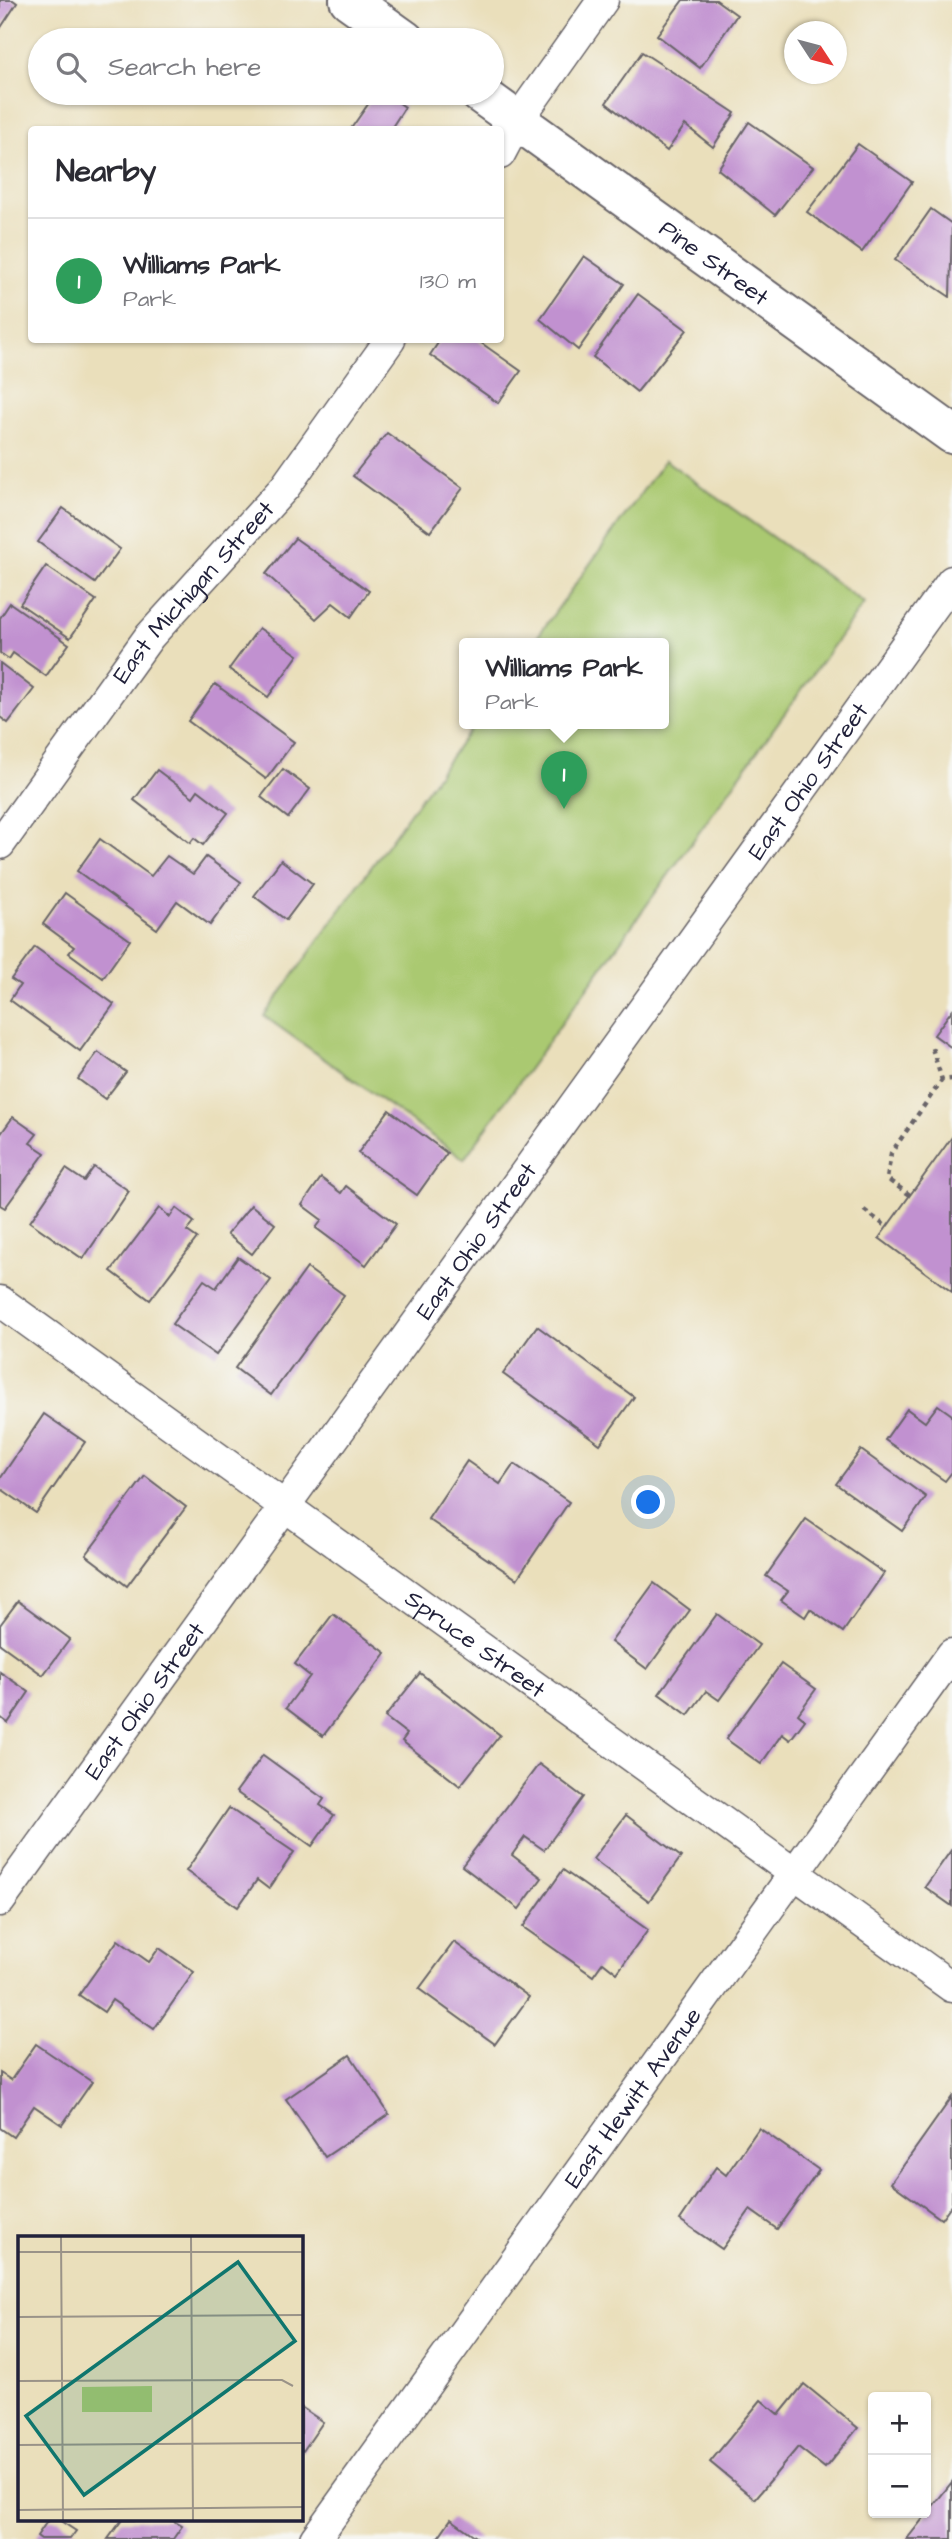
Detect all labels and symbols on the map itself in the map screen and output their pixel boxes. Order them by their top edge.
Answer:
north arrow [784,21,847,84]
street label: Pine Street [652,212,776,315]
street label: East Michigan Street [105,493,283,691]
street label: East Ohio Street [740,696,877,867]
pin: 1 [541,751,587,809]
street label: East Ohio Street [409,1156,545,1327]
your location [631,1485,665,1519]
street label: Spruce Street [398,1582,552,1707]
street label: East Ohio Street [77,1615,214,1787]
street label: East Hewitt Avenue [557,2001,710,2195]
inset map [18,2236,303,2522]

